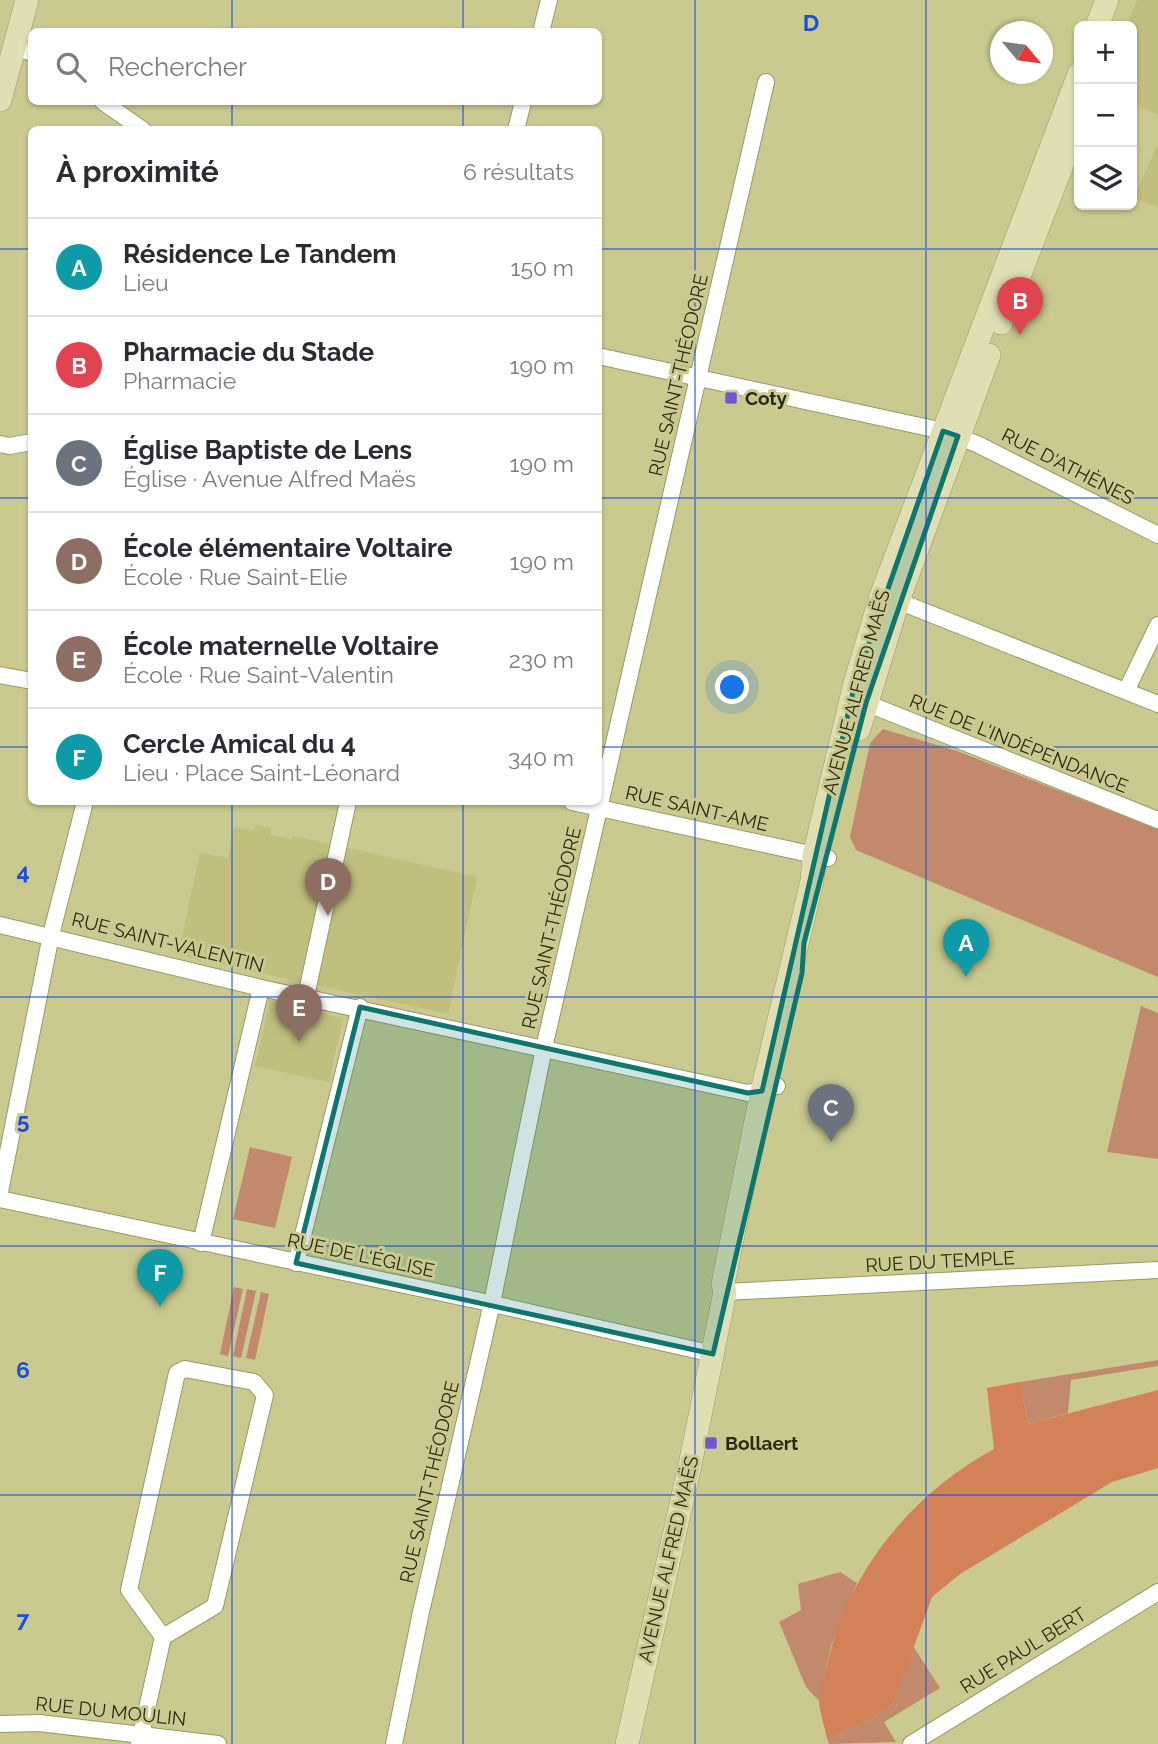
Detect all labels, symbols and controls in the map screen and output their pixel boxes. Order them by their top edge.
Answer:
text: D [803,9,819,36]
north arrow [990,21,1053,84]
map controls [1074,21,1137,210]
button: + [1074,21,1137,84]
search box [28,28,602,105]
icon: search [52,48,90,86]
text: Rechercher [108,52,247,82]
button: − [1074,84,1137,147]
button: layers [1074,147,1137,210]
text: À proximité [56,154,219,189]
text: 6 résultats [463,158,574,185]
text: Résidence Le Tandem [123,239,396,269]
text: A [71,254,87,281]
text: 150 m [511,254,574,281]
text: Lieu [123,269,169,296]
street label: RUE SAINT-THÉODORE [644,272,712,478]
pin: B [997,277,1043,335]
text: Pharmacie du Stade [123,337,374,367]
text: B [71,352,87,379]
text: 190 m [510,352,574,379]
text: Pharmacie [123,367,236,394]
place label: Coty [745,387,788,409]
marker: Coty [723,390,739,406]
street label: RUE D'ATHÈNES [998,423,1138,509]
text: Église Baptiste de Lens [123,435,412,465]
text: C [71,450,87,477]
text: 190 m [510,450,574,477]
text: Église · Avenue Alfred Maës [123,465,416,492]
text: École élémentaire Voltaire [123,533,453,563]
text: D [71,548,87,575]
text: 190 m [510,548,574,575]
text: École · Rue Saint-Elie [123,563,348,590]
street label: AVENUE ALFRED MAËS [818,587,894,797]
text: École maternelle Voltaire [123,631,438,661]
text: E [72,646,86,673]
text: 230 m [509,646,574,673]
text: École · Rue Saint-Valentin [123,661,394,688]
your location [715,670,749,704]
street label: RUE DE L'INDÉPENDANCE [906,689,1132,797]
text: Cercle Amical du 4 [123,729,356,759]
text: F [72,744,86,771]
text: 340 m [508,744,574,771]
text: Lieu · Place Saint-Léonard [123,759,400,786]
street label: RUE SAINT-AME [623,781,771,835]
street label: RUE SAINT-THÉODORE [517,825,585,1031]
text: 4 [16,858,30,885]
pin: D [305,858,351,916]
street label: RUE SAINT-VALENTIN [70,907,266,977]
pin: A [943,919,989,977]
pin: E [276,984,322,1042]
pin: C [808,1084,854,1142]
text: 5 [17,1107,30,1134]
street label: RUE DE L'ÉGLISE [285,1229,437,1281]
street label: RUE DU TEMPLE [865,1246,1015,1276]
pin: F [137,1249,183,1307]
text: 6 [16,1356,30,1383]
street label: RUE SAINT-THÉODORE [395,1379,463,1585]
place label: Bollaert [725,1432,799,1454]
marker: Bollaert [703,1435,719,1451]
street label: AVENUE ALFRED MAËS [634,1454,702,1664]
street label: RUE PAUL BERT [956,1602,1090,1698]
text: 7 [17,1605,30,1632]
street label: RUE DU MOULIN [34,1692,188,1730]

